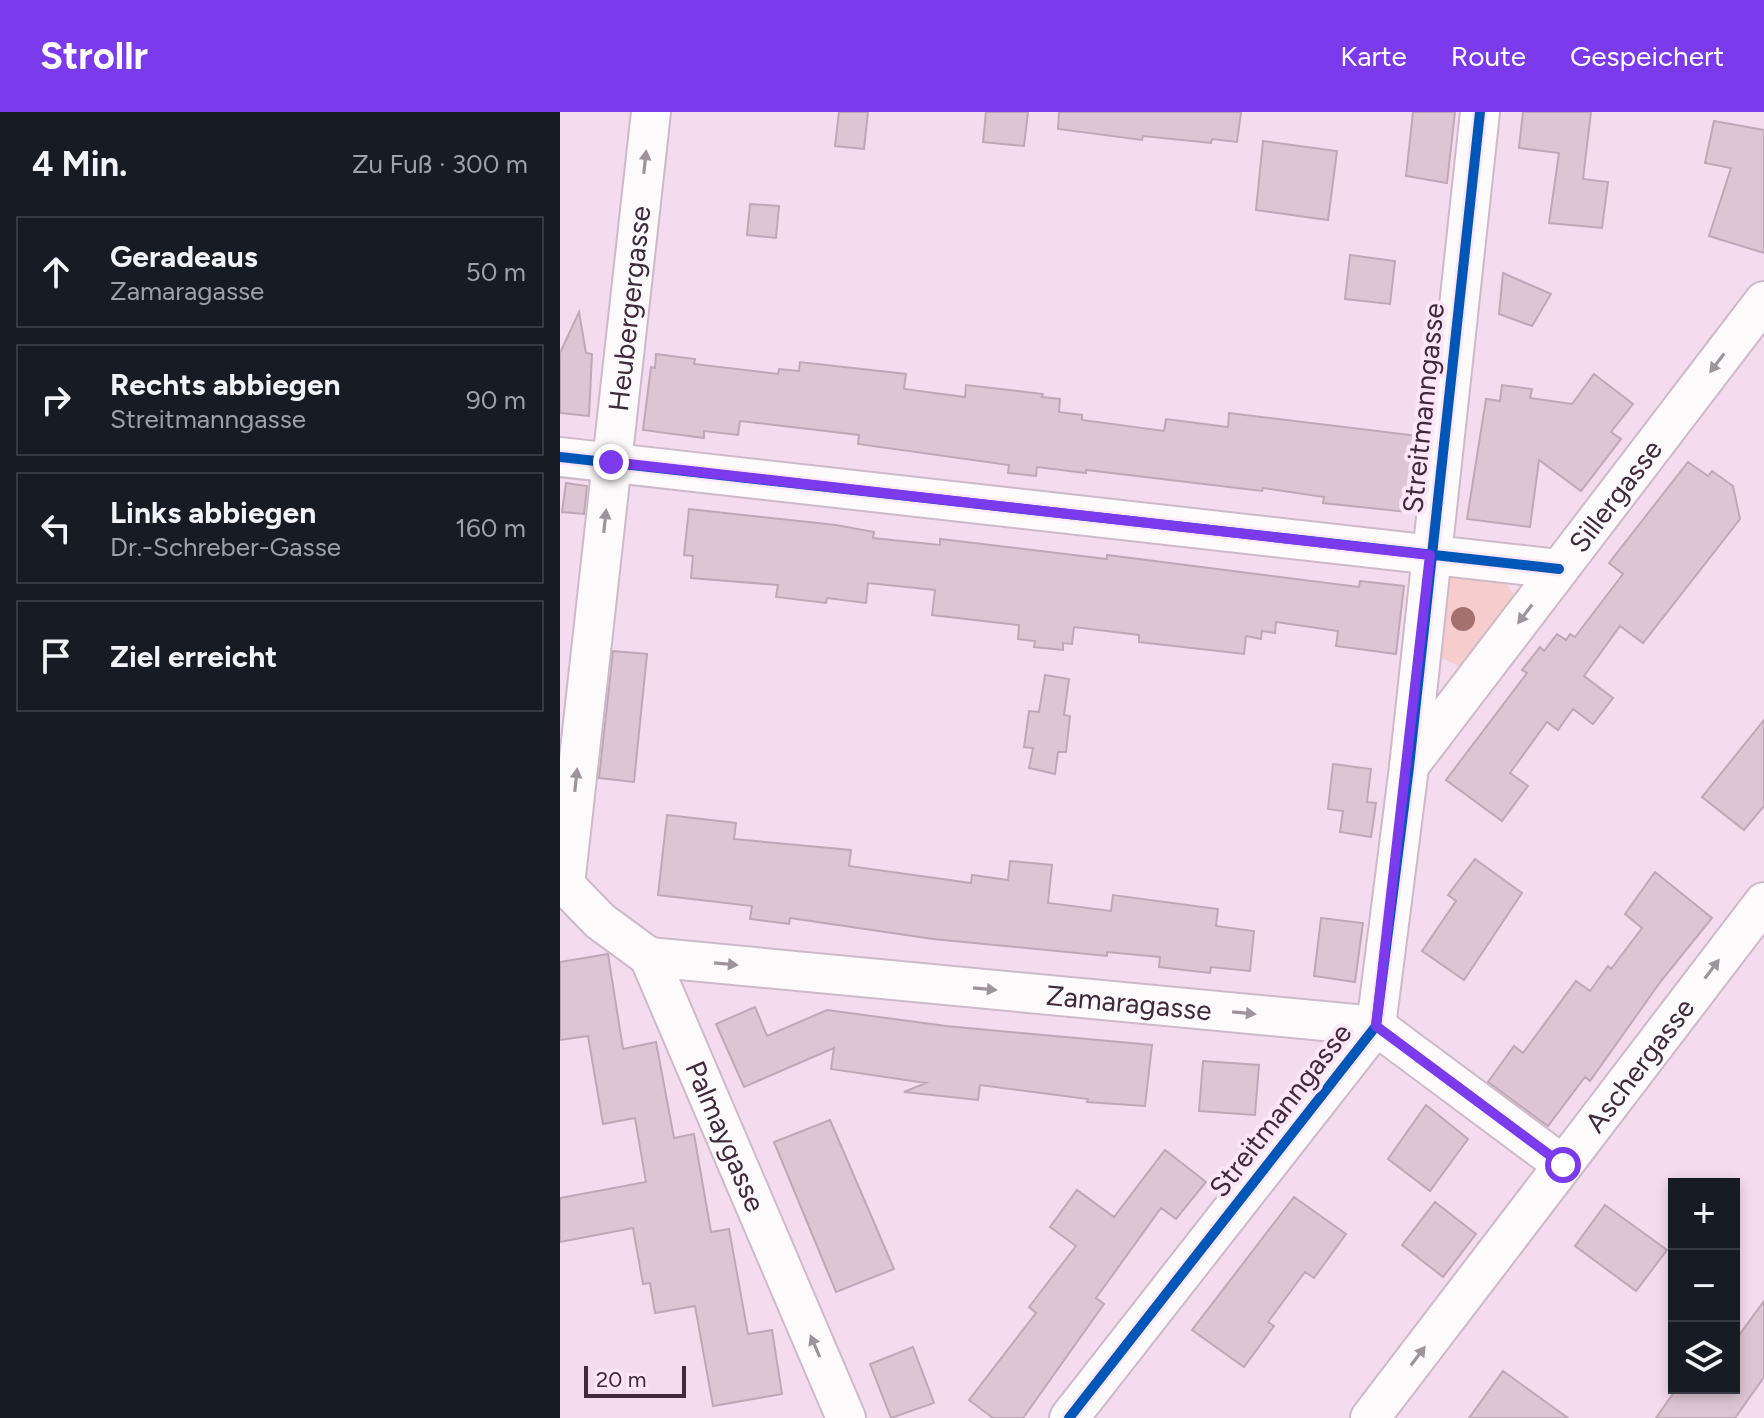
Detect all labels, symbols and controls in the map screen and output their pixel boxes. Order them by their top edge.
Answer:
text: Strollr [40,33,148,79]
text: Karte [1340,39,1407,73]
text: Route [1451,39,1526,73]
text: Gespeichert [1570,39,1724,73]
text: 4 Min. [32,144,127,185]
text: Zu Fuß · 300 m [352,148,528,180]
one-way arrow [638,149,651,174]
street label: Heubergergasse [601,204,657,413]
text: Geradeaus [110,238,258,275]
icon: ahead [34,250,78,294]
text: 50 m [466,256,526,288]
text: Zamaragasse [110,275,264,307]
street label: Streitmanngasse [1395,301,1451,515]
one-way arrow [1709,353,1725,373]
text: Rechts abbiegen [110,366,341,403]
icon: right [34,378,78,422]
text: 90 m [466,384,526,416]
text: Streitmanngasse [110,403,306,435]
street label: Sillergasse [1561,433,1669,559]
route end [593,444,629,480]
text: Links abbiegen [110,494,316,531]
icon: left [34,506,78,550]
one-way arrow [598,508,611,533]
text: 160 m [455,512,526,544]
text: Dr.-Schreber-Gasse [110,531,341,563]
one-way arrow [1517,604,1533,624]
icon: arrive [34,634,78,678]
text: Ziel erreicht [110,638,277,675]
one-way arrow [570,767,583,792]
one-way arrow [714,958,739,971]
one-way arrow [1704,959,1720,979]
street label: Zamaragasse [1044,978,1213,1027]
one-way arrow [973,982,998,995]
street label: Aschergasse [1577,991,1701,1139]
one-way arrow [1232,1007,1257,1020]
street label: Streitmanngasse [1202,1016,1358,1204]
street label: Palmaygasse [678,1056,773,1217]
route start [1545,1147,1581,1183]
map controls [1668,1178,1740,1394]
button: + [1668,1178,1740,1250]
button: − [1668,1250,1740,1322]
button: layers [1668,1322,1740,1394]
one-way arrow [809,1334,822,1358]
one-way arrow [1409,1346,1425,1366]
scale bar [584,1362,686,1398]
text: 20 m [596,1366,647,1393]

